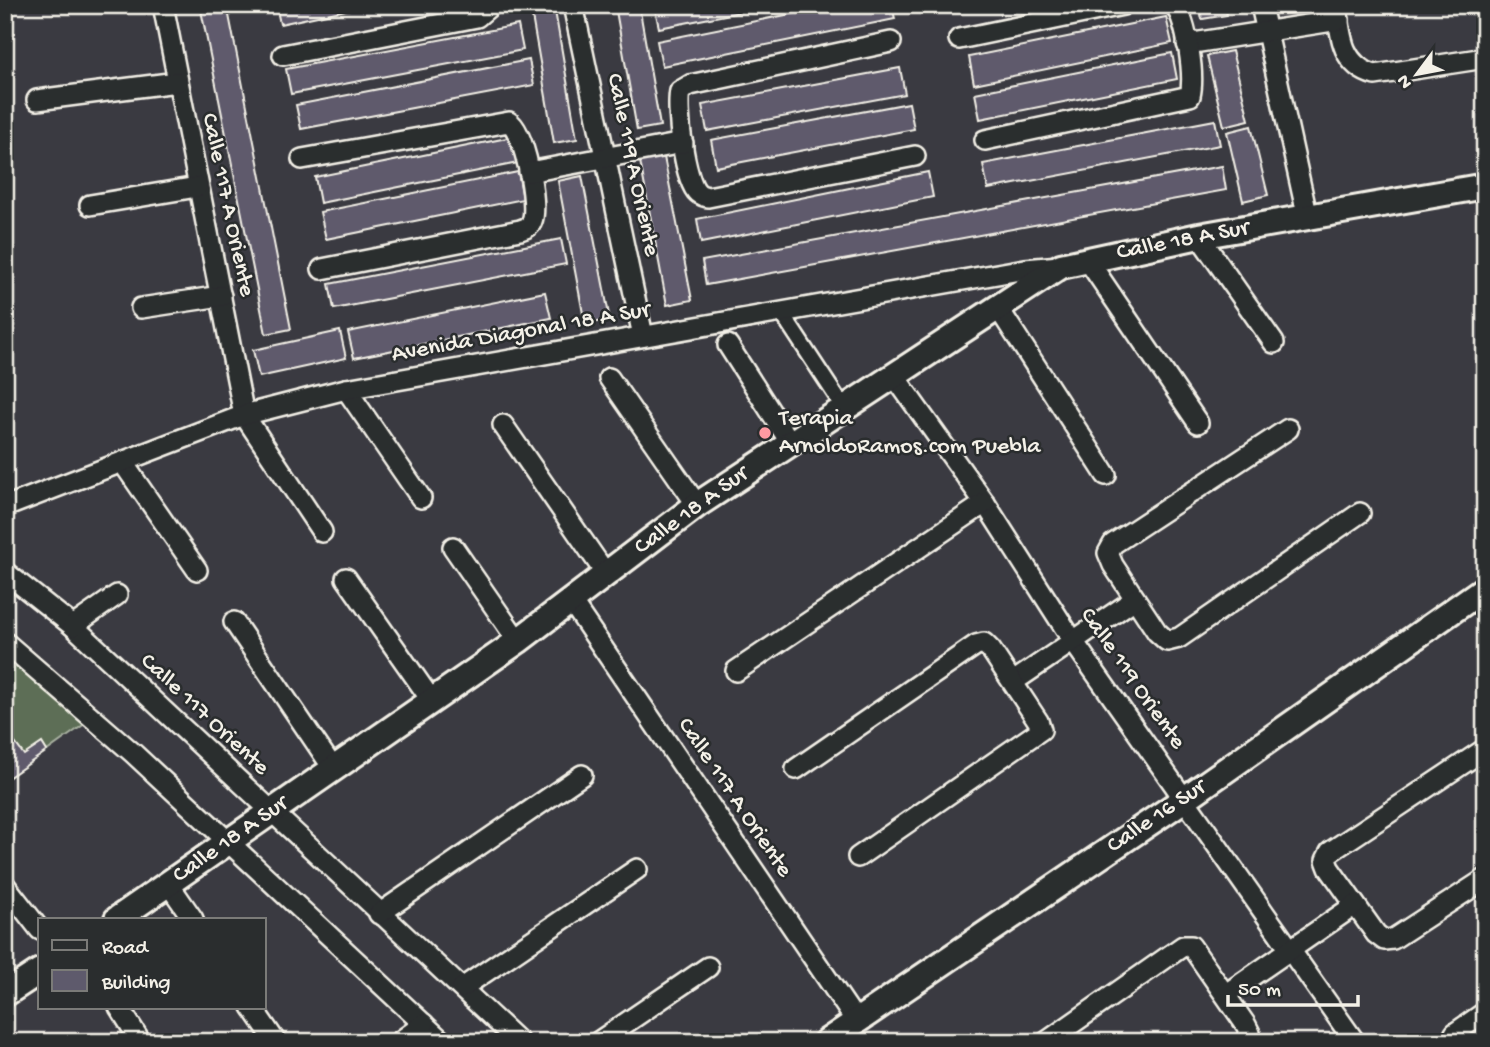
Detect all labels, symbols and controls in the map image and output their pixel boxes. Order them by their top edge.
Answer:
north arrow [1382,38,1452,108]
text: N [1393,70,1419,93]
street label: Calle 119 A Oriente [598,71,666,260]
street label: Calle 117 A Oriente [193,111,261,300]
street label: Calle 18 A Sur [1114,213,1254,268]
street label: Avenida Diagonal 18 A Sur [389,296,655,370]
place label: Terapia ArnoldoRamos.com Puebla [777,405,1041,462]
marker: Terapia ArnoldoRamos.com Puebla [757,425,773,441]
street label: Calle 18 A Sur [629,458,757,562]
street label: Calle 119 Oriente [1072,603,1192,756]
street label: Calle 117 Oriente [133,648,275,783]
street label: Calle 117 A Oriente [670,713,799,884]
street label: Calle 16 Sur [1102,772,1214,861]
street label: Calle 18 A Sur [168,788,296,890]
legend [38,918,266,1009]
text: Road [102,937,150,962]
scale bar [1228,963,1357,1007]
text: Building [101,972,171,997]
text: 50 m [1238,979,1281,1004]

